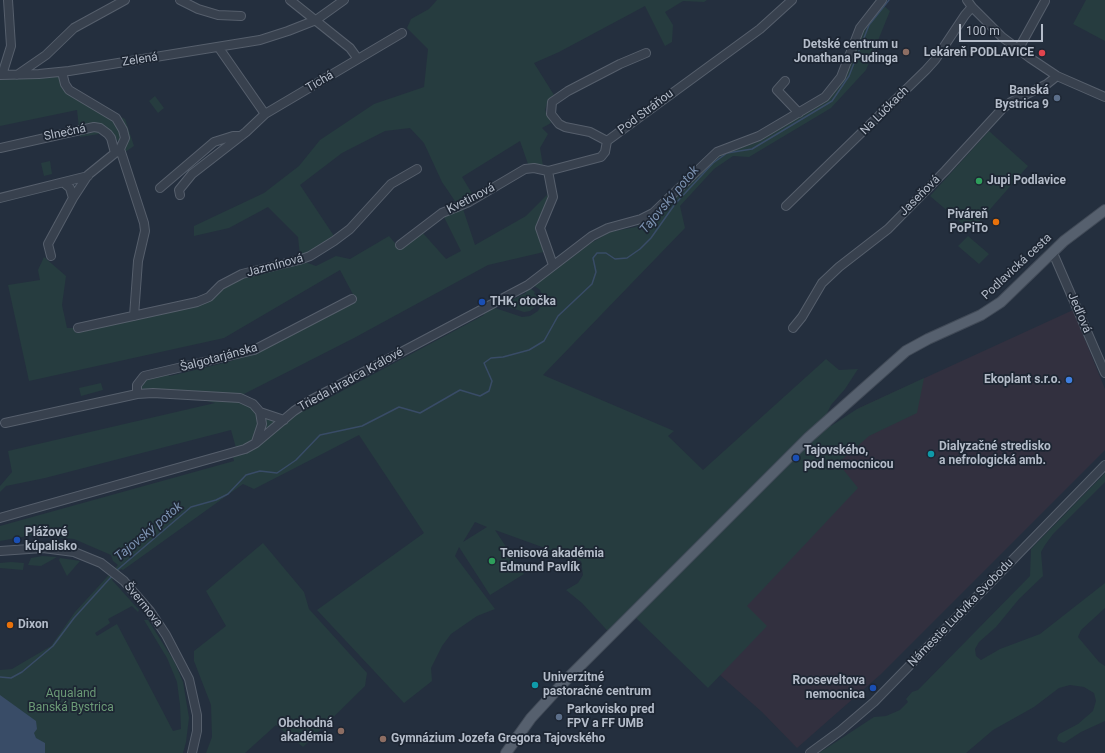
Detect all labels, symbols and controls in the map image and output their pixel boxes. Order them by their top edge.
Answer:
scale bar [961,16,1045,42]
text: 100 m [966,24,1000,38]
place label: Detské centrum u Jonathana Pudinga [794,38,898,66]
place label: Lekáreň PODLAVICE [924,46,1034,60]
marker: Detské centrum u Jonathana Pudinga [901,47,911,57]
marker: Lekáreň PODLAVICE [1037,48,1047,58]
street label: Zelená [121,50,159,70]
street label: Tichá [304,68,336,96]
street label: Na Lúčkach [858,84,912,138]
place label: Banská Bystrica 9 [995,84,1049,112]
street label: Pod Stráňou [615,87,677,137]
marker: Banská Bystrica 9 [1052,93,1062,103]
street label: Slnečná [43,122,87,144]
water label: Tajovský potok [637,163,703,237]
street label: Jaseňová [897,173,943,219]
place label: Jupi Podlavice [987,174,1066,188]
marker: Jupi Podlavice [974,176,984,186]
street label: Kvetinová [445,181,497,217]
place label: Piváreň PoPiTo [947,208,988,236]
marker: Piváreň PoPiTo [991,217,1001,227]
street label: Podlavická cesta [979,231,1055,303]
street label: Jazmínová [245,252,305,280]
street label: Jedľová [1064,291,1094,335]
place label: THK, otočka [490,295,556,309]
marker: THK, otočka [477,297,487,307]
street label: Šalgotarjánska [179,341,259,375]
street label: Trieda Hradca Králové [296,345,406,415]
place label: Ekoplant s.r.o. [984,373,1061,387]
marker: Ekoplant s.r.o. [1064,375,1074,385]
place label: Dialyzačné stredisko a nefrologická amb. [939,440,1051,468]
place label: Tajovského, pod nemocnicou [804,444,894,472]
marker: Dialyzačné stredisko a nefrologická amb. [926,449,936,459]
marker: Tajovského, pod nemocnicou [791,453,801,463]
water label: Tajovský potok [112,499,186,565]
place label: Plážové kúpalisko [25,526,77,554]
marker: Plážové kúpalisko [12,535,22,545]
place label: Tenisová akadémia Edmund Pavlík [500,547,604,575]
marker: Tenisová akadémia Edmund Pavlík [487,556,497,566]
street label: Námestie Ludvíka Svobodu [905,556,1017,670]
street label: Švermova [121,580,165,630]
place label: Dixon [18,618,48,632]
marker: Dixon [5,620,15,630]
place label: Univerzitné pastoračné centrum [543,671,651,699]
place label: Rooseveltova nemocnica [793,674,865,702]
marker: Univerzitné pastoračné centrum [530,680,540,690]
marker: Rooseveltova nemocnica [868,683,878,693]
park label: Aqualand Banská Bystrica [28,687,114,715]
place label: Parkovisko pred FPV a FF UMB [567,703,654,731]
marker: Parkovisko pred FPV a FF UMB [554,712,564,722]
place label: Obchodná akadémia [278,717,333,745]
marker: Obchodná akadémia [336,726,346,736]
place label: Gymnázium Jozefa Gregora Tajovského [391,732,605,746]
marker: Gymnázium Jozefa Gregora Tajovského [378,734,388,744]

